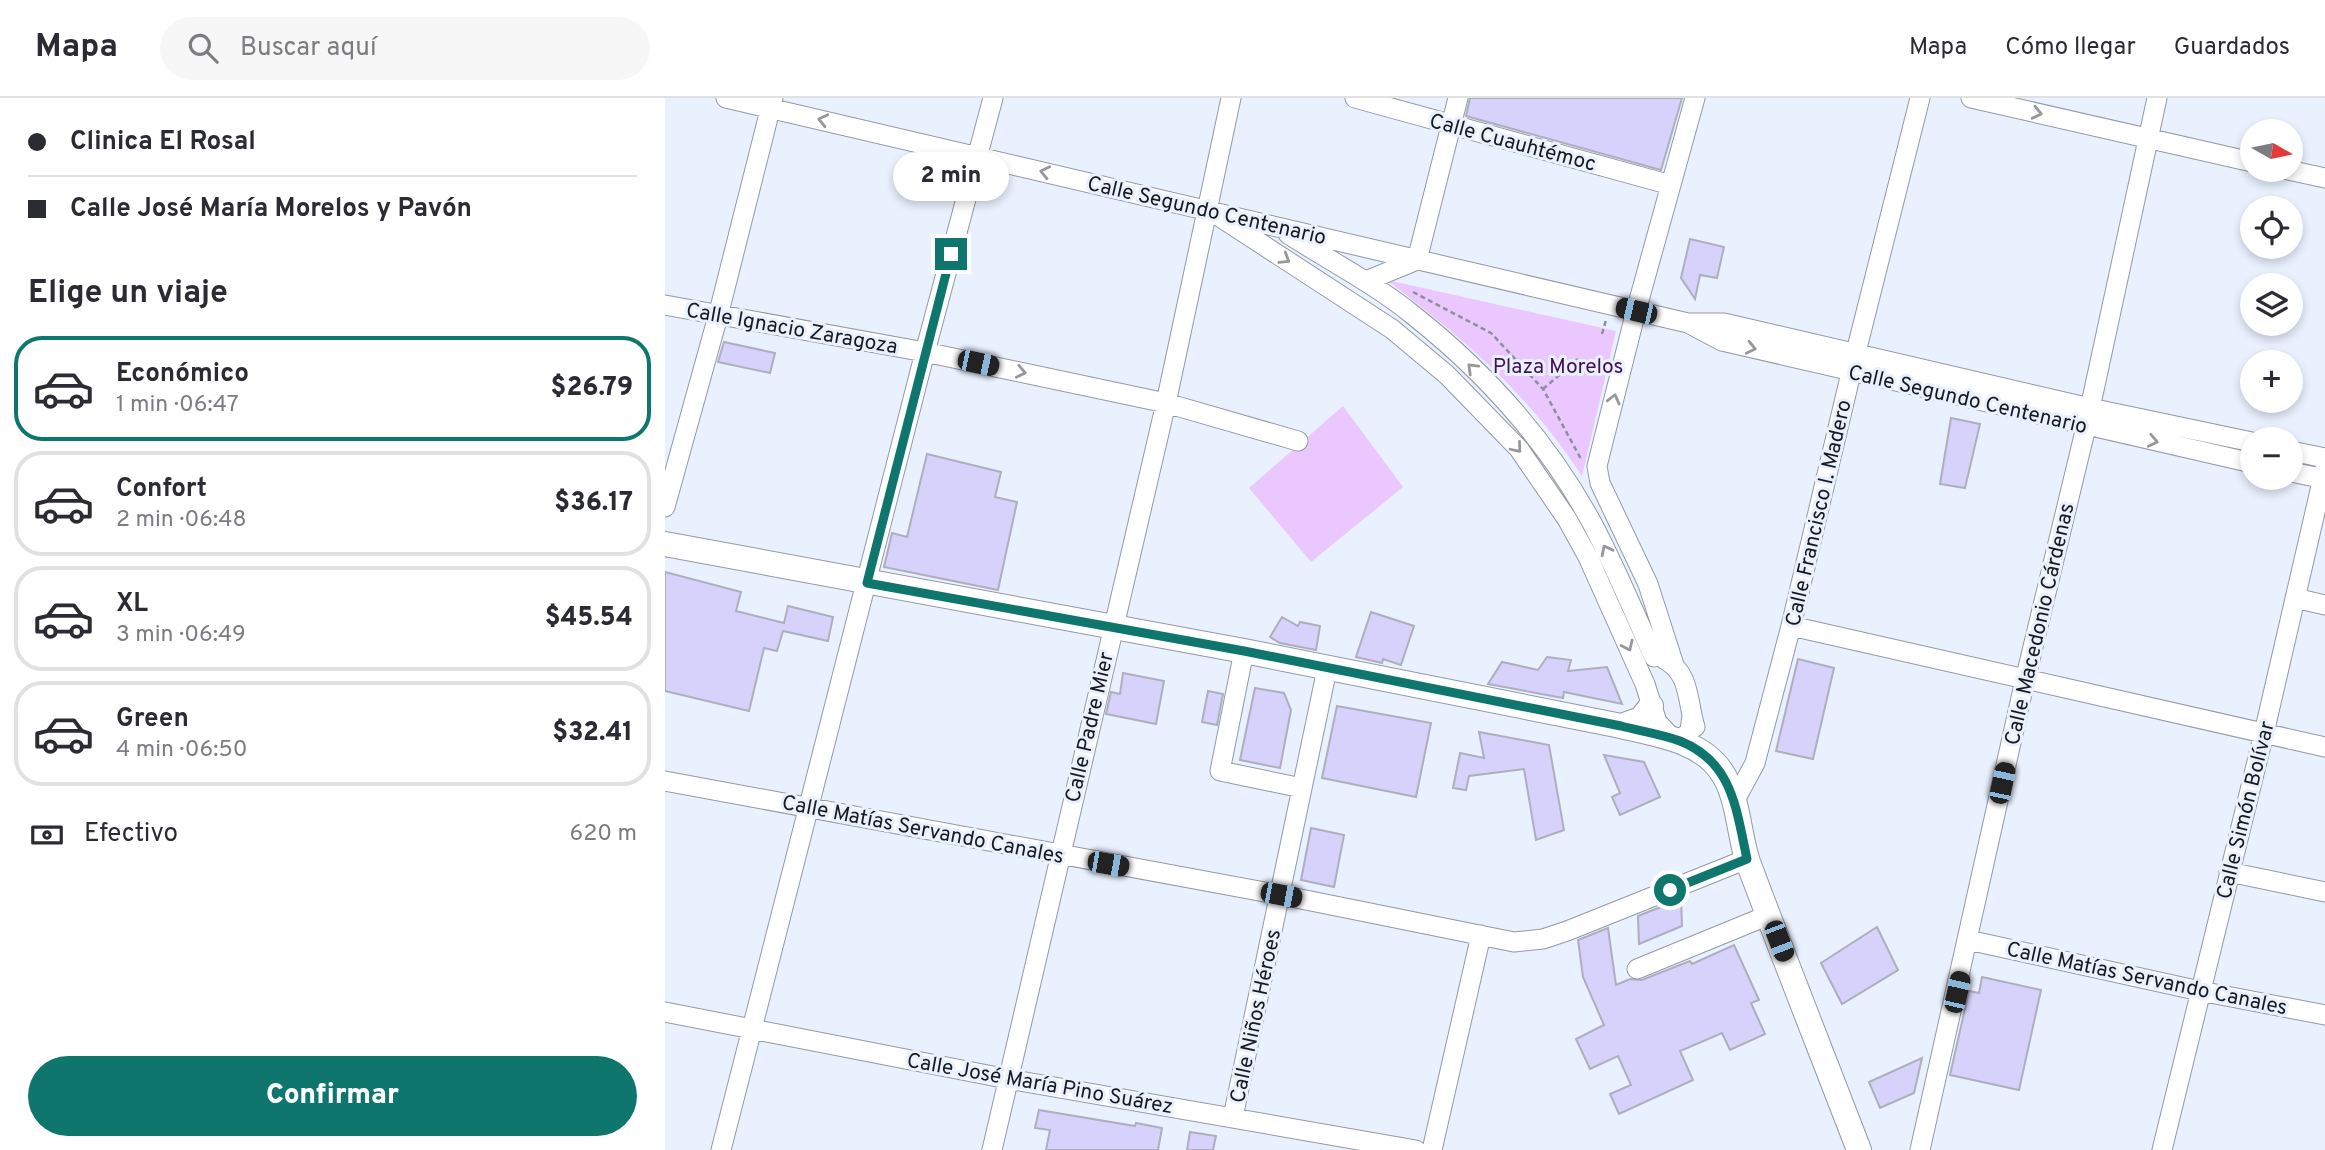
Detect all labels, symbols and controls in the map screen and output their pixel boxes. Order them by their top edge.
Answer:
search box [160,17,650,80]
text: Mapa [35,27,118,69]
icon: search [184,29,222,67]
text: Buscar aquí [240,32,377,65]
text: Mapa [1909,33,1967,63]
text: Cómo llegar [2005,33,2136,63]
text: Guardados [2174,33,2290,63]
one-way arrow [2031,105,2043,120]
street label: Calle Cuauhtémoc [1426,108,1599,179]
one-way arrow [817,114,829,128]
north arrow [2240,119,2303,182]
map controls [2240,119,2303,490]
text: Clinica El Rosal [70,126,256,159]
callout: 2 min [893,152,1009,202]
text: 2 min [921,162,981,191]
one-way arrow [1039,166,1051,180]
street label: Calle Segundo Centenario [1085,171,1329,252]
text: Calle José María Morelos y Pavón [70,193,472,226]
button: locate [2240,196,2303,259]
route end [935,238,967,270]
one-way arrow [1277,251,1290,264]
button: layers [2240,273,2303,336]
text: Elige un viaje [28,274,228,314]
car [1614,296,1659,326]
street label: Calle Ignacio Zaragoza [684,298,900,361]
one-way arrow [1745,340,1757,354]
car [956,348,1001,378]
button: + [2240,350,2303,413]
park label: Plaza Morelos [1493,354,1623,381]
icon: car [32,357,95,420]
text: Económico [116,358,249,391]
street label: Calle Segundo Centenario [1846,360,2090,441]
one-way arrow [1467,363,1480,376]
one-way arrow [1015,364,1027,379]
text: $26.79 [551,372,633,405]
text: 1 min · 06:47 [116,391,239,420]
one-way arrow [1606,393,1620,405]
street label: Calle Francisco I. Madero [1780,397,1859,629]
button: − [2240,427,2303,490]
one-way arrow [2147,433,2159,448]
one-way arrow [1509,441,1522,453]
icon: car [32,472,95,535]
text: Confort [116,473,207,506]
text: $36.17 [554,487,633,520]
street label: Calle Macedonio Cárdenas [1999,501,2081,748]
text: 2 min · 06:48 [116,506,247,535]
one-way arrow [1601,545,1614,557]
icon: car [32,587,95,650]
text: XL [116,588,148,621]
text: $45.54 [545,602,633,635]
text: 3 min · 06:49 [116,621,246,650]
one-way arrow [1620,639,1634,651]
street label: Calle Padre Mier [1060,649,1121,805]
icon: car [32,702,95,765]
text: Green [116,703,189,736]
text: $32.41 [552,717,633,750]
street label: Calle Simón Bolívar [2211,718,2282,902]
text: 4 min · 06:50 [116,736,247,765]
car [1988,760,2017,806]
street label: Calle Matías Servando Canales [779,790,1066,871]
icon: cash [28,816,66,854]
text: Efectivo [84,818,178,851]
text: 620 m [570,820,637,849]
car [1086,850,1131,878]
route start [1654,874,1686,906]
car [1259,881,1304,909]
car [1762,918,1797,964]
street label: Calle Niños Héroes [1225,927,1288,1106]
street label: Calle Matías Servando Canales [2004,936,2290,1022]
car [1943,969,1972,1015]
street label: Calle José María Pino Suárez [904,1048,1175,1121]
button: Confirmar [28,1056,637,1136]

